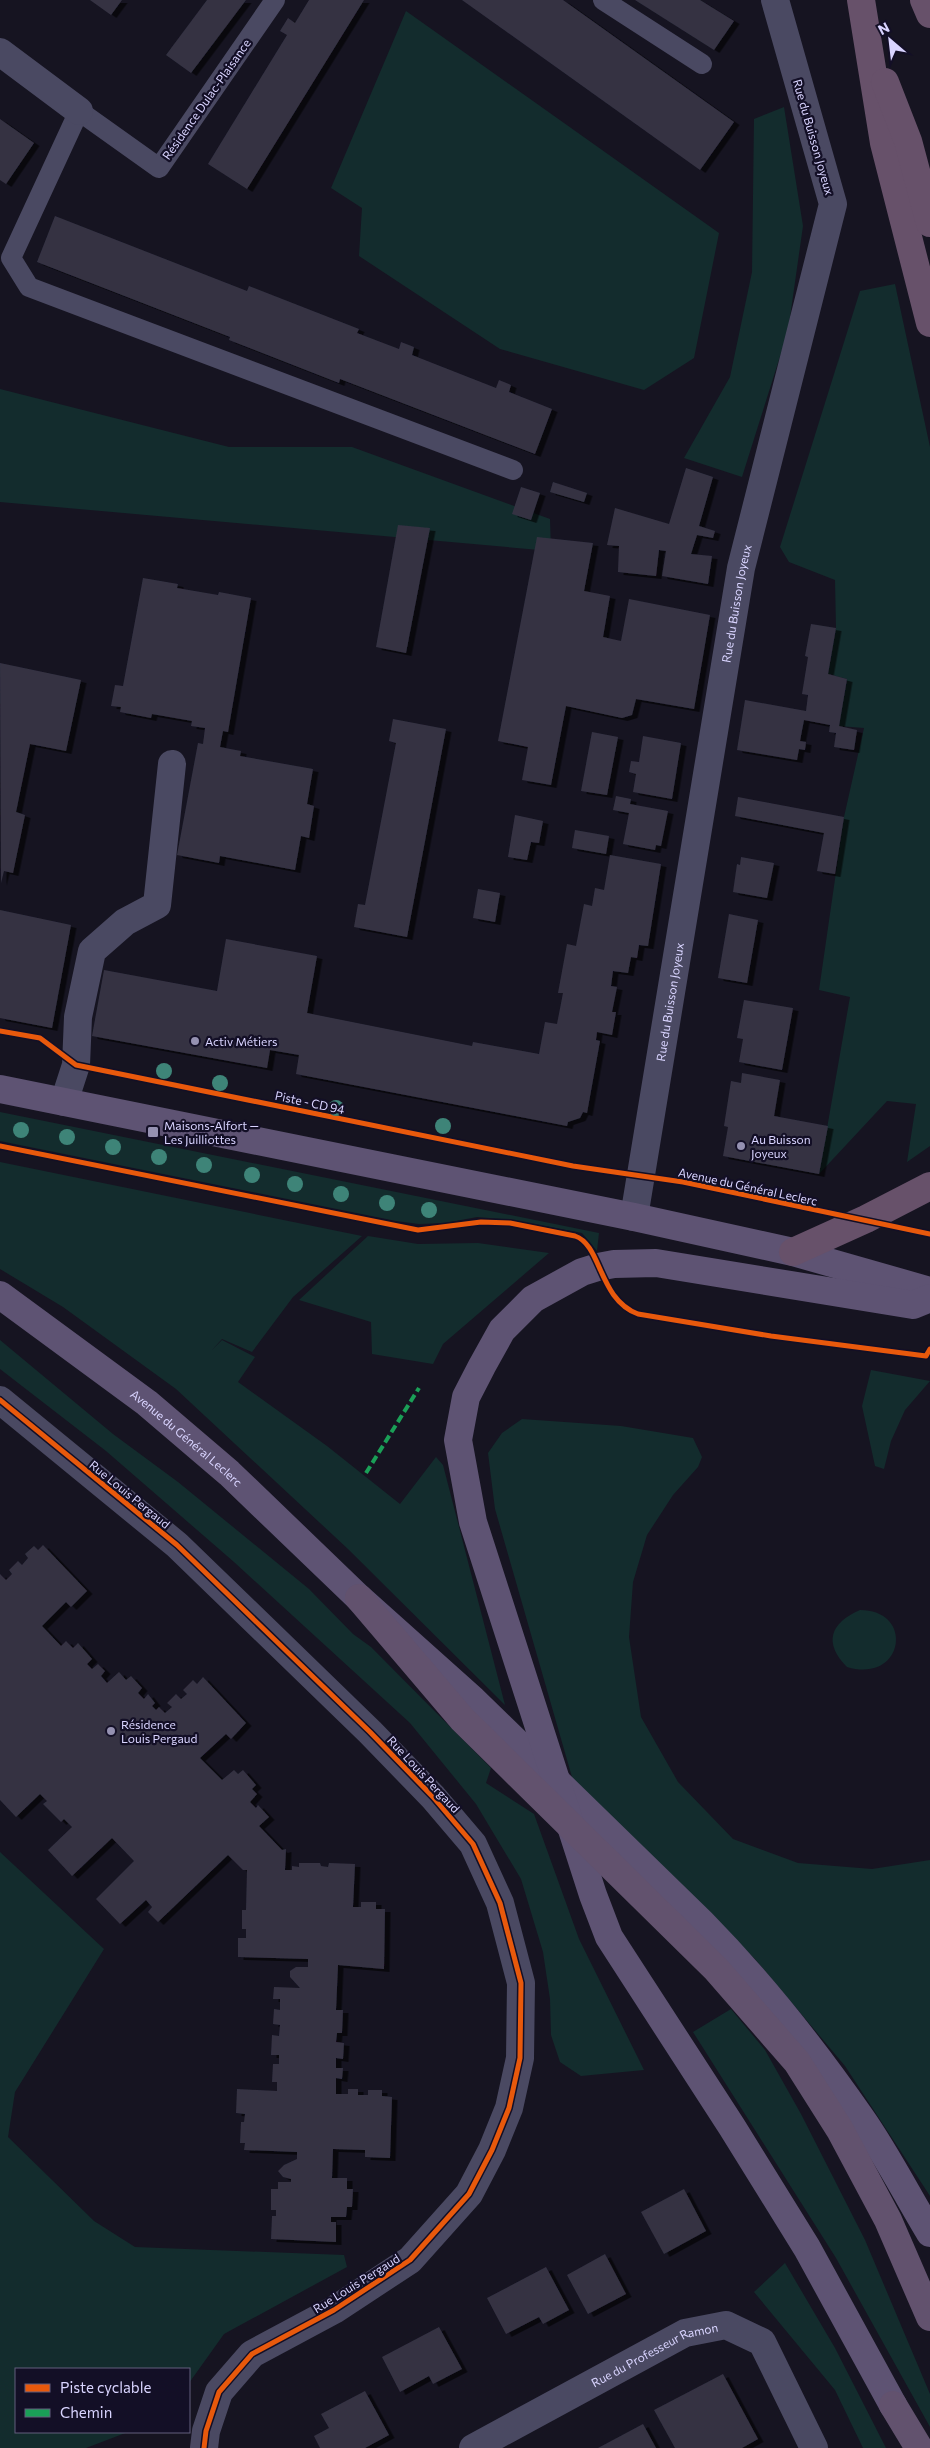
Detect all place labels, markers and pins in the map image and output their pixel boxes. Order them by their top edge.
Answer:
place label: Activ Métiers [205,1034,277,1048]
marker: Activ Métiers [189,1035,201,1047]
place label: Maisons-Alfort — Les Juilliottes [164,1118,259,1147]
marker: Maisons-Alfort — Les Juilliottes [146,1125,160,1139]
place label: Au Buisson Joyeux [751,1132,811,1161]
marker: Au Buisson Joyeux [735,1140,747,1152]
place label: Résidence Louis Pergaud [121,1717,197,1745]
marker: Résidence Louis Pergaud [105,1725,117,1737]

